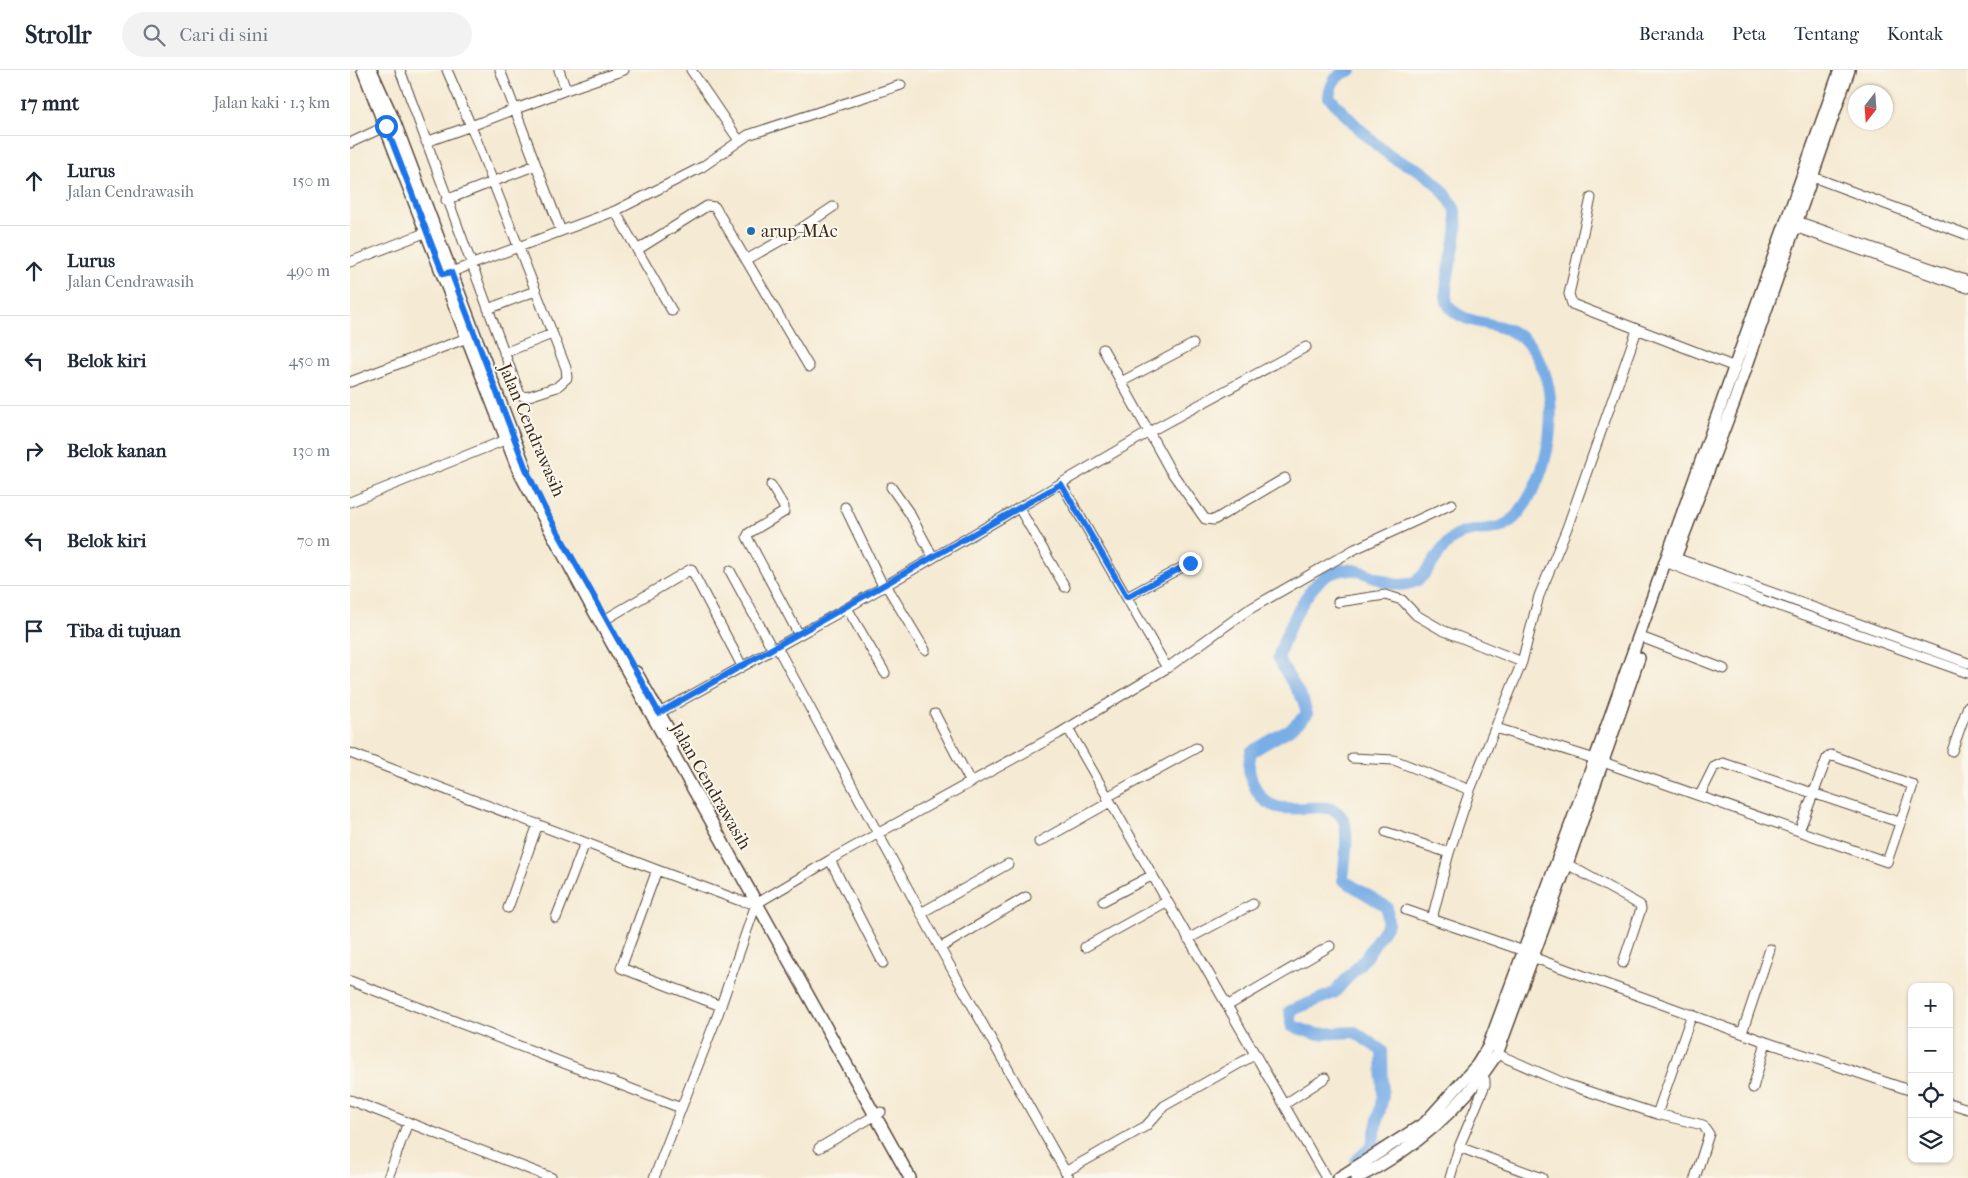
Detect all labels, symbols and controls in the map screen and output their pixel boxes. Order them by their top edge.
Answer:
search box [122,12,472,57]
text: Strollr [25,21,92,49]
icon: search [140,21,168,49]
text: Cari di sini [180,24,268,46]
text: Beranda [1639,24,1704,45]
text: Peta [1732,24,1766,45]
text: Tentang [1794,24,1859,45]
text: Kontak [1887,24,1943,45]
north arrow [1848,85,1893,130]
text: 17 mnt [20,91,79,115]
text: Jalan kaki · 1.3 km [213,93,330,112]
route start [375,115,398,138]
text: Lurus [67,160,115,182]
icon: ahead [20,167,48,195]
text: 150 m [292,171,330,190]
text: Jalan Cendrawasih [67,182,194,201]
place label: arup-MAc [761,221,838,242]
marker: arup-MAc [745,225,757,237]
text: Lurus [67,250,115,272]
icon: ahead [20,257,48,285]
text: 490 m [287,261,330,280]
text: Jalan Cendrawasih [67,272,194,291]
icon: left [20,347,48,375]
text: Belok kiri [67,350,146,372]
text: 450 m [289,351,330,370]
street label: Jalan Cendrawasih [493,359,569,500]
icon: right [20,437,48,465]
text: Belok kanan [67,440,167,462]
text: 130 m [292,441,330,460]
icon: left [20,527,48,555]
text: Belok kiri [67,530,146,552]
text: 70 m [297,531,330,550]
route end [1179,552,1202,575]
icon: arrive [20,617,48,645]
text: Tiba di tujuan [67,620,181,642]
street label: Jalan Cendrawasih [665,717,755,853]
map controls [1908,983,1953,1163]
button: + [1908,983,1953,1028]
button: − [1908,1028,1953,1073]
button: locate [1908,1073,1953,1118]
button: layers [1908,1118,1953,1163]

